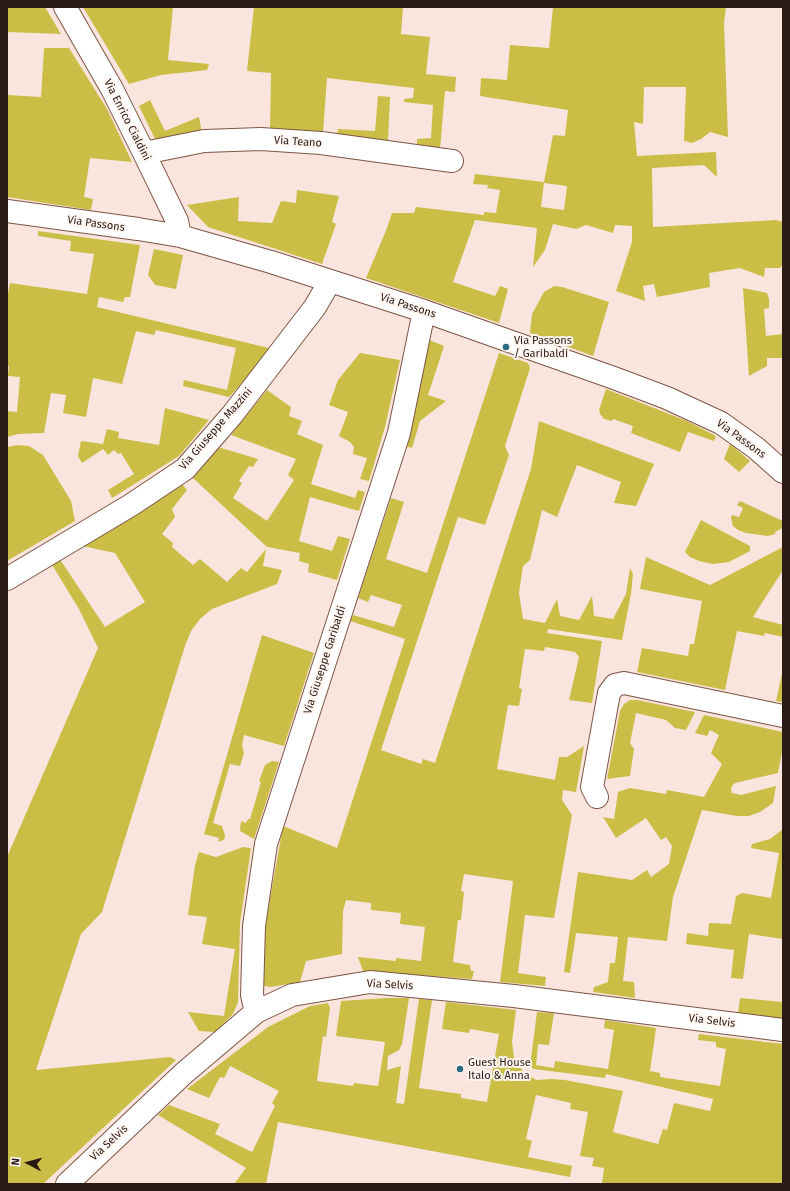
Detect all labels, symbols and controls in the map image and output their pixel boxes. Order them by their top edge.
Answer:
street label: Via Enrico Cialdini [101,77,153,163]
street label: Via Teano [274,134,322,150]
street label: Via Passons [66,213,126,235]
street label: Via Passons [378,291,438,321]
place label: Via Passons / Garibaldi [514,334,572,360]
marker: Via Passons / Garibaldi [501,342,511,352]
street label: Via Giuseppe Mazzini [177,385,255,473]
street label: Via Passons [714,417,768,461]
street label: Via Giuseppe Garibaldi [301,604,349,716]
street label: Via Selvis [366,977,414,993]
street label: Via Selvis [688,1012,736,1030]
place label: Guest House Italo & Anna [468,1056,531,1082]
marker: Guest House Italo & Anna [455,1064,465,1074]
street label: Via Selvis [87,1122,131,1164]
north arrow [8,1143,48,1183]
text: N [9,1157,22,1166]

